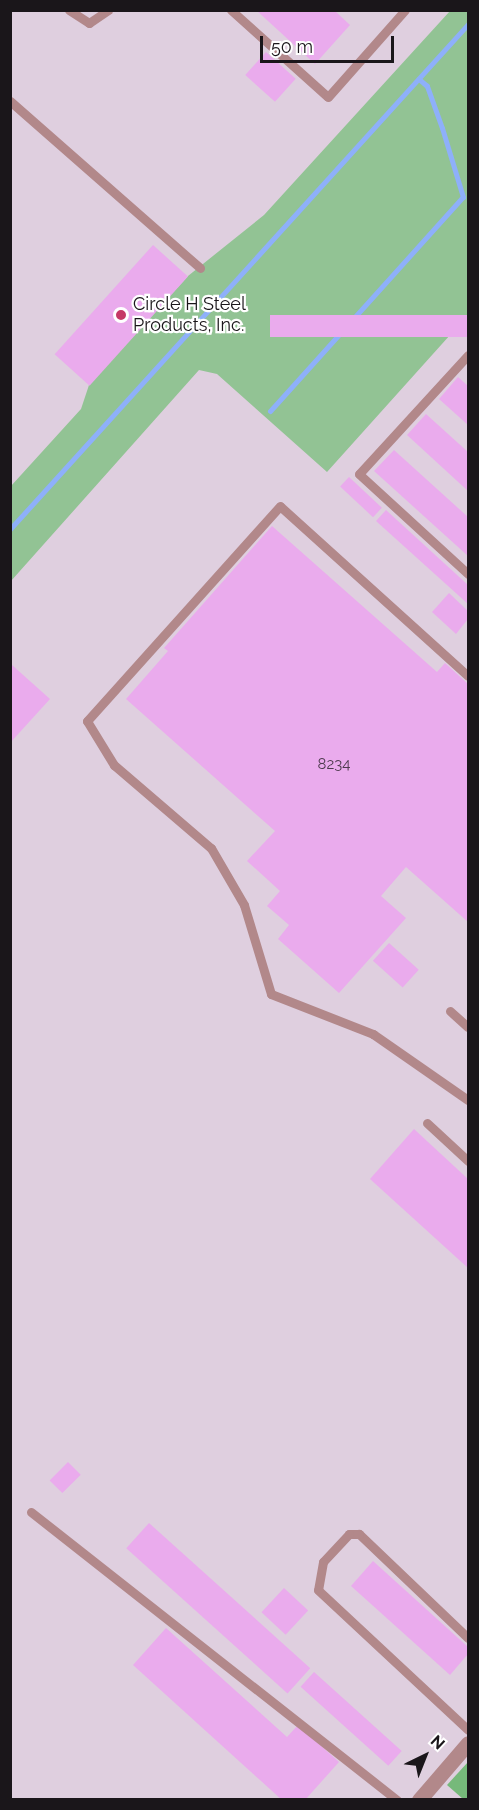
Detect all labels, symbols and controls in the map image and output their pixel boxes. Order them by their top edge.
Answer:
scale bar [263,24,396,62]
text: 50 m [271,36,313,57]
place label: Circle H Steel Products, Inc. [133,294,246,336]
marker: Circle H Steel Products, Inc. [114,308,128,322]
house number: 8234 [318,756,350,774]
north arrow [395,1726,455,1786]
text: N [427,1731,449,1754]

